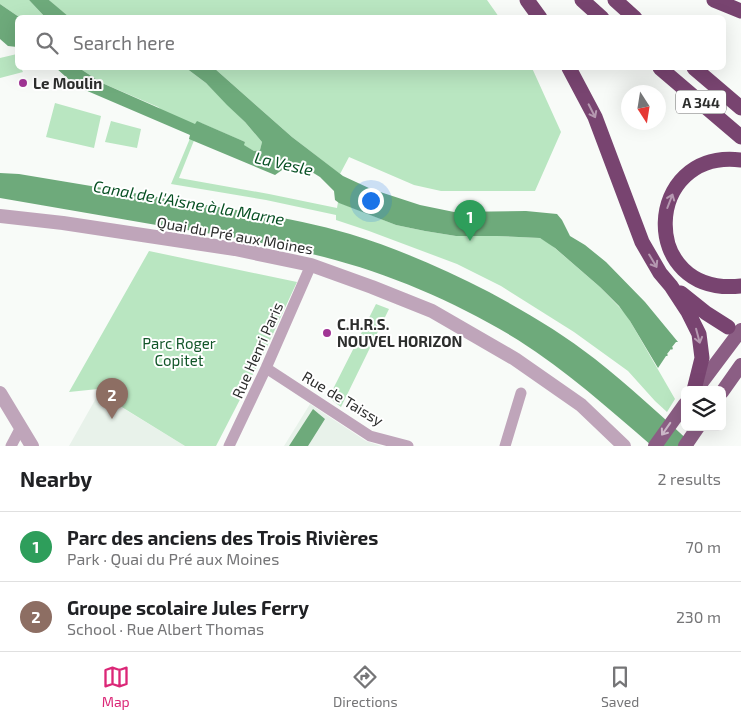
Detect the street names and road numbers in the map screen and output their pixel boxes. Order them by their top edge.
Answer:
road number: A 344 [676,90,726,114]
street label: Quai du Pré aux Moines [155,212,315,259]
street label: Rue Henri Paris [228,299,286,401]
street label: Rue de Taissy [299,367,387,429]

